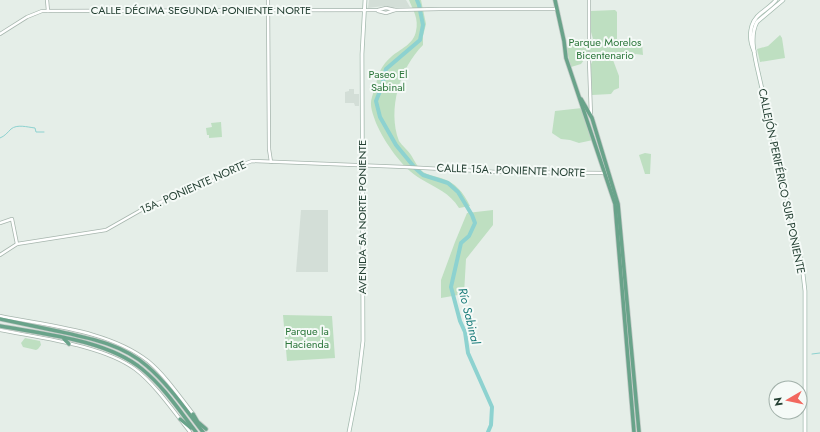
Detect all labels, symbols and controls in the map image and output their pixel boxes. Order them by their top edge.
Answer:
street label: CALLE DÉCIMA SEGUNDA PONIENTE NORTE [91,2,311,18]
park label: Parque Morelos Bicentenario [569,34,642,63]
park label: Paseo El Sabinal [369,66,407,95]
street label: CALLEJÓN PERIFÉRICO SUR PONIENTE [755,87,809,275]
street label: AVENIDA 5A NORTE PONIENTE [354,140,370,294]
street label: 15A. PONIENTE NORTE [137,156,249,218]
street label: CALLE 15A. PONIENTE NORTE [436,159,586,181]
water label: Río Sabinal [453,286,485,347]
park label: Parque la Hacienda [285,323,329,352]
north arrow [768,380,808,420]
text: N [770,396,787,407]

